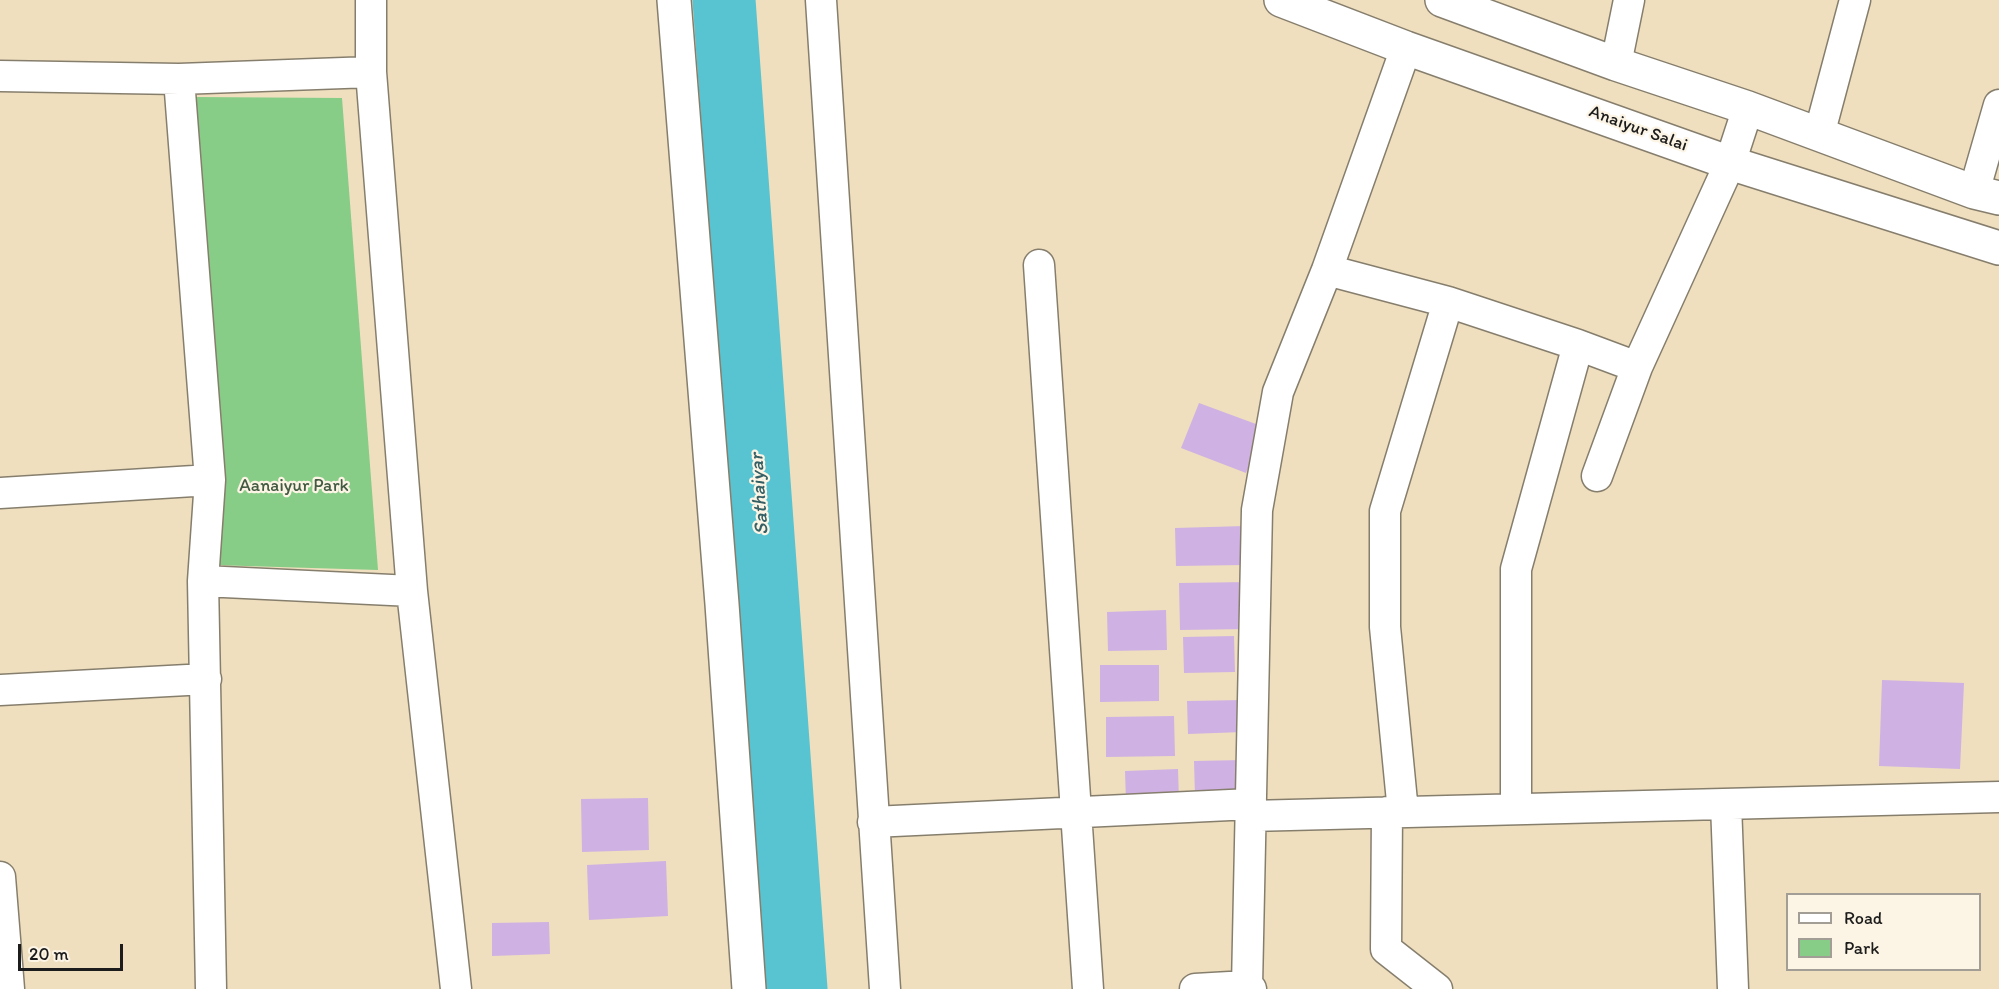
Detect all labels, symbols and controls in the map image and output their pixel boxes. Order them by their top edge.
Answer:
street label: Anaiyur Salai [1586,101,1690,157]
water label: Sathaiyar [745,452,775,536]
park label: Aanaiyur Park [239,475,349,497]
legend [1786,893,1981,971]
text: Road [1844,907,1883,929]
scale bar [21,932,126,970]
text: Park [1844,937,1879,959]
text: 20 m [29,943,69,965]

